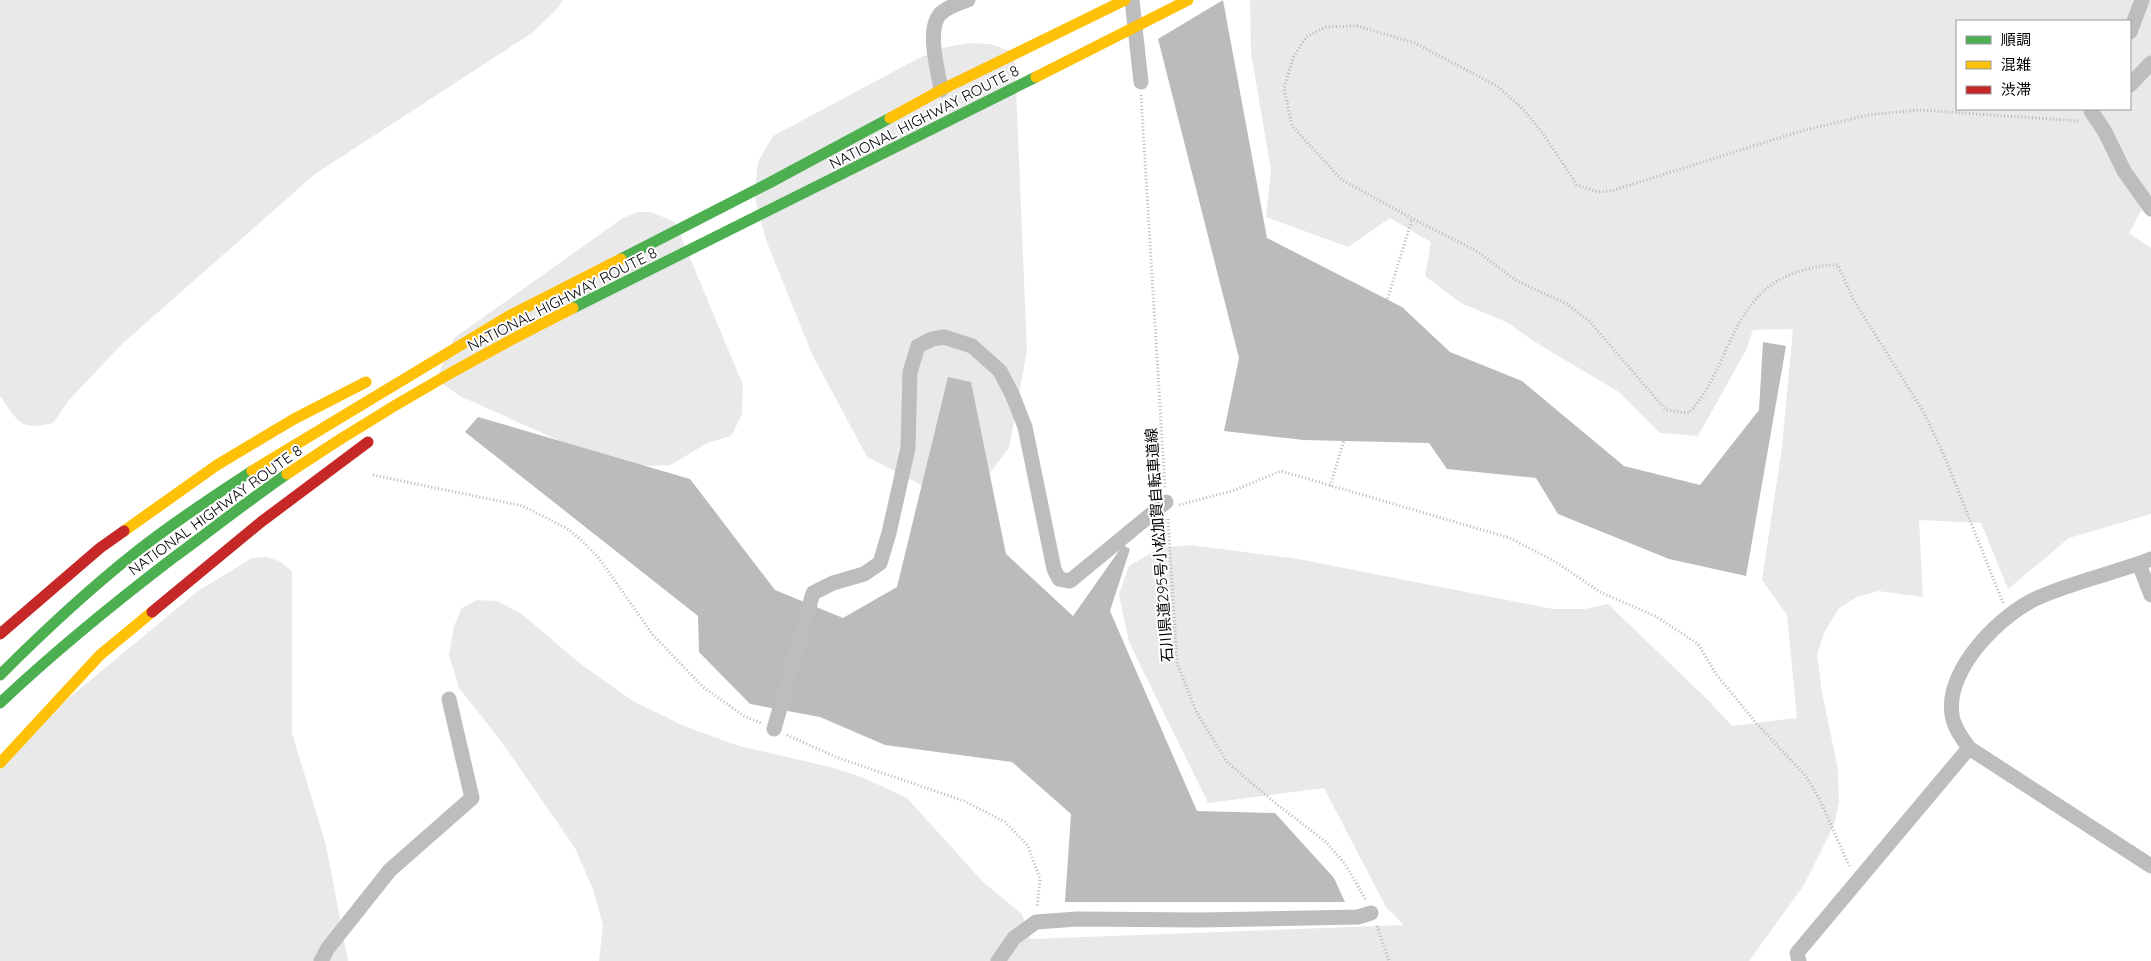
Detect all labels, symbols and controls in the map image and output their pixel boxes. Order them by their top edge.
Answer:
legend [1956,20,2131,110]
text: 順調 [2001,30,2031,49]
text: 混雑 [2001,55,2031,74]
street label: NATIONAL HIGHWAY ROUTE 8 [826,61,1022,173]
text: 渋滞 [2001,80,2031,99]
street label: NATIONAL HIGHWAY ROUTE 8 [464,243,660,355]
street label: 石川県道295号小松加賀自転車道線 [1141,427,1177,663]
street label: NATIONAL HIGHWAY ROUTE 8 [124,441,306,579]

